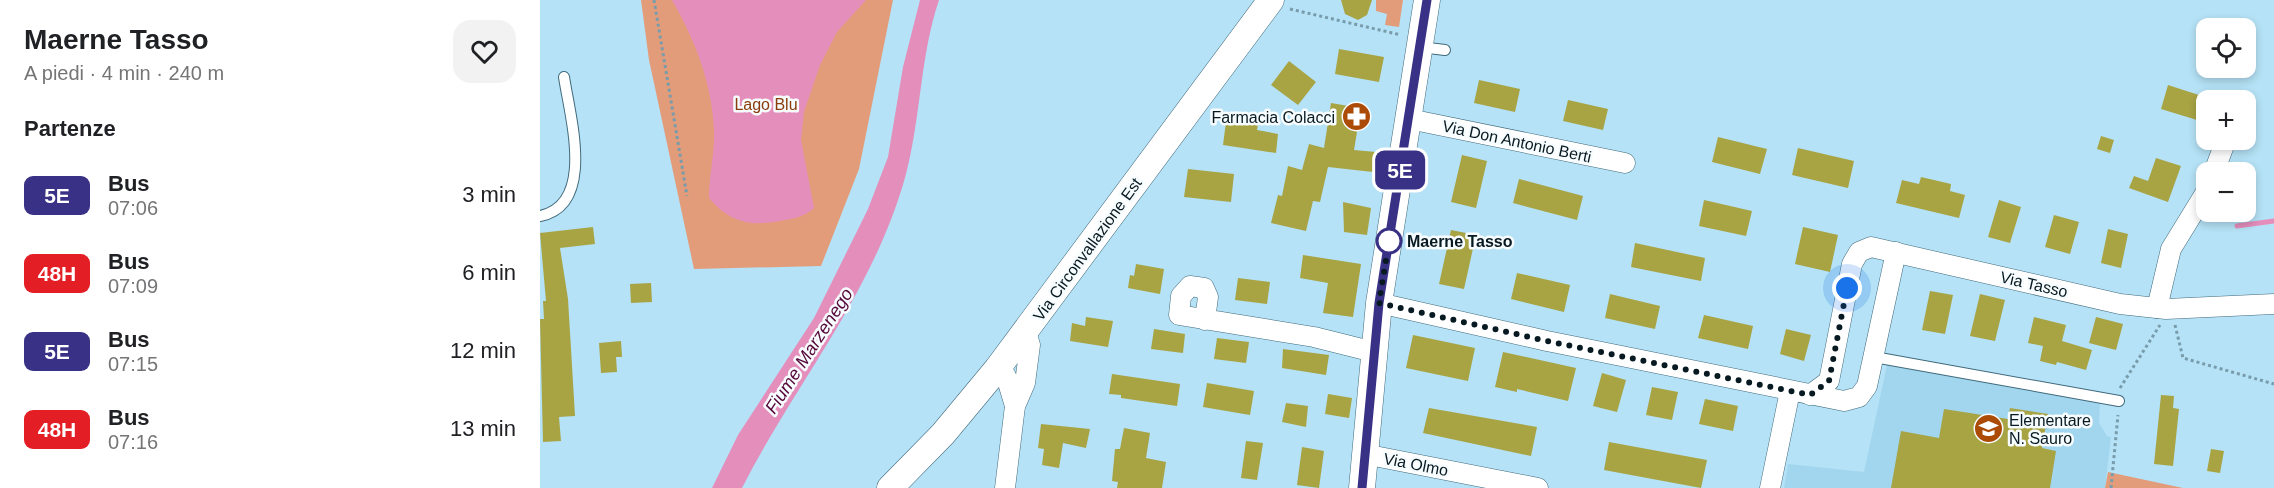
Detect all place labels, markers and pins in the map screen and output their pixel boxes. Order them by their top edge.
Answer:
pharmacy icon: Farmacia Colacci [1340,101,1372,133]
place label: Farmacia Colacci [1211,109,1335,126]
marker: Maerne Tasso [1376,228,1402,254]
place label: Maerne Tasso [1407,233,1513,250]
place label: Elementare N. Sauro [2009,412,2091,447]
school or university icon: Elementare N. Sauro [1972,413,2004,445]

